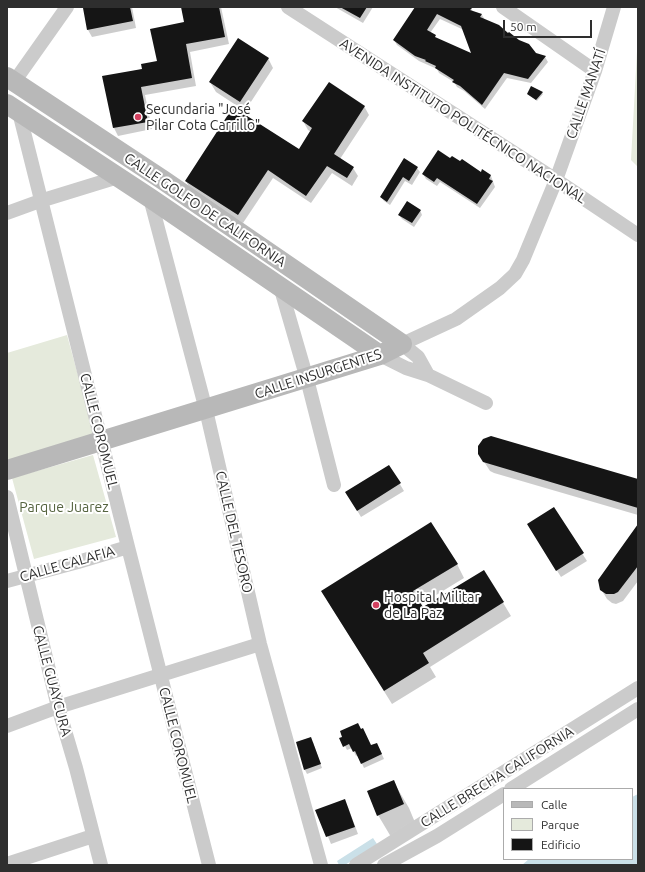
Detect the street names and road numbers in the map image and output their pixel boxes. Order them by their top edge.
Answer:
street label: AVENIDA INSTITUTO POLITÉCNICO NACIONAL [337,35,589,207]
street label: CALLE MANATÍ [563,47,609,141]
street label: CALLE GOLFO DE CALIFORNIA [121,150,289,270]
street label: CALLE INSURGENTES [252,346,384,402]
street label: CALLE COROMUEL [76,371,122,491]
street label: CALLE DEL TESORO [212,469,256,595]
street label: CALLE CALAFIA [18,542,116,586]
street label: CALLE GUAYCURA [29,624,75,738]
street label: CALLE COROMUEL [155,685,201,805]
street label: CALLE BRECHA CALIFORNIA [417,723,577,831]

